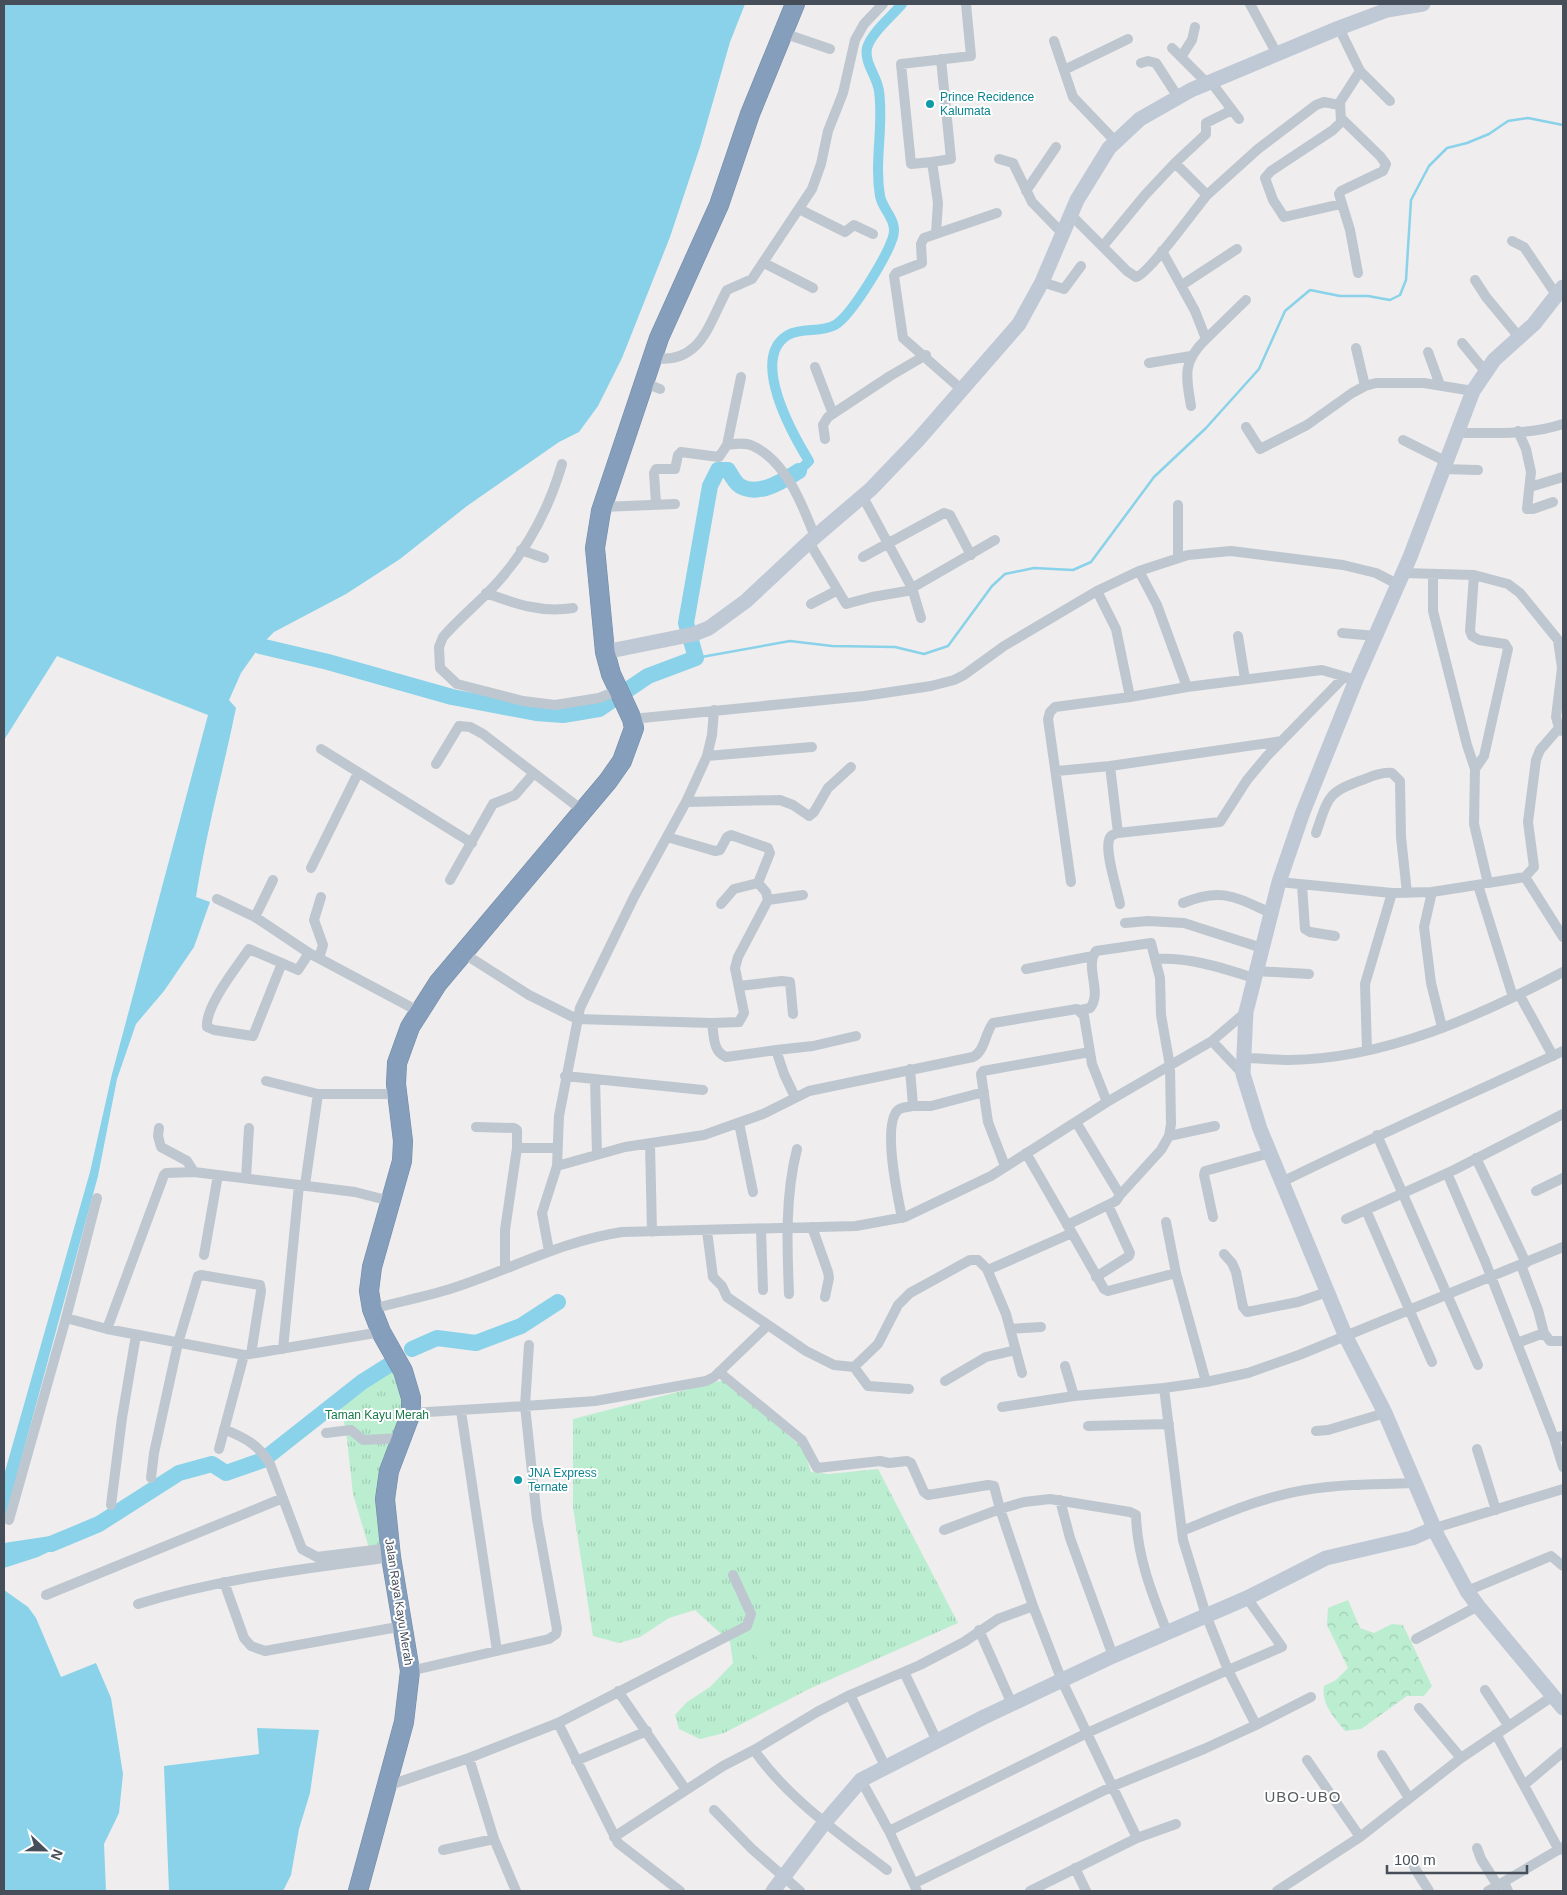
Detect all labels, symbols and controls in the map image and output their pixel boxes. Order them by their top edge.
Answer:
place label: Prince Recidence Kalumata [940,90,1034,118]
marker: Prince Recidence Kalumata [924,98,936,110]
park label: Taman Kayu Merah [325,1408,429,1422]
place label: JNA Express Ternate [528,1466,597,1494]
marker: JNA Express Ternate [512,1474,524,1486]
street label: Jalan Raya Kayu Merah [382,1538,416,1666]
district label: UBO-UBO [1264,1788,1342,1805]
north arrow [20,1825,70,1875]
scale bar [1387,1842,1527,1874]
text: N [48,1847,66,1863]
text: 100 m [1394,1851,1436,1868]

